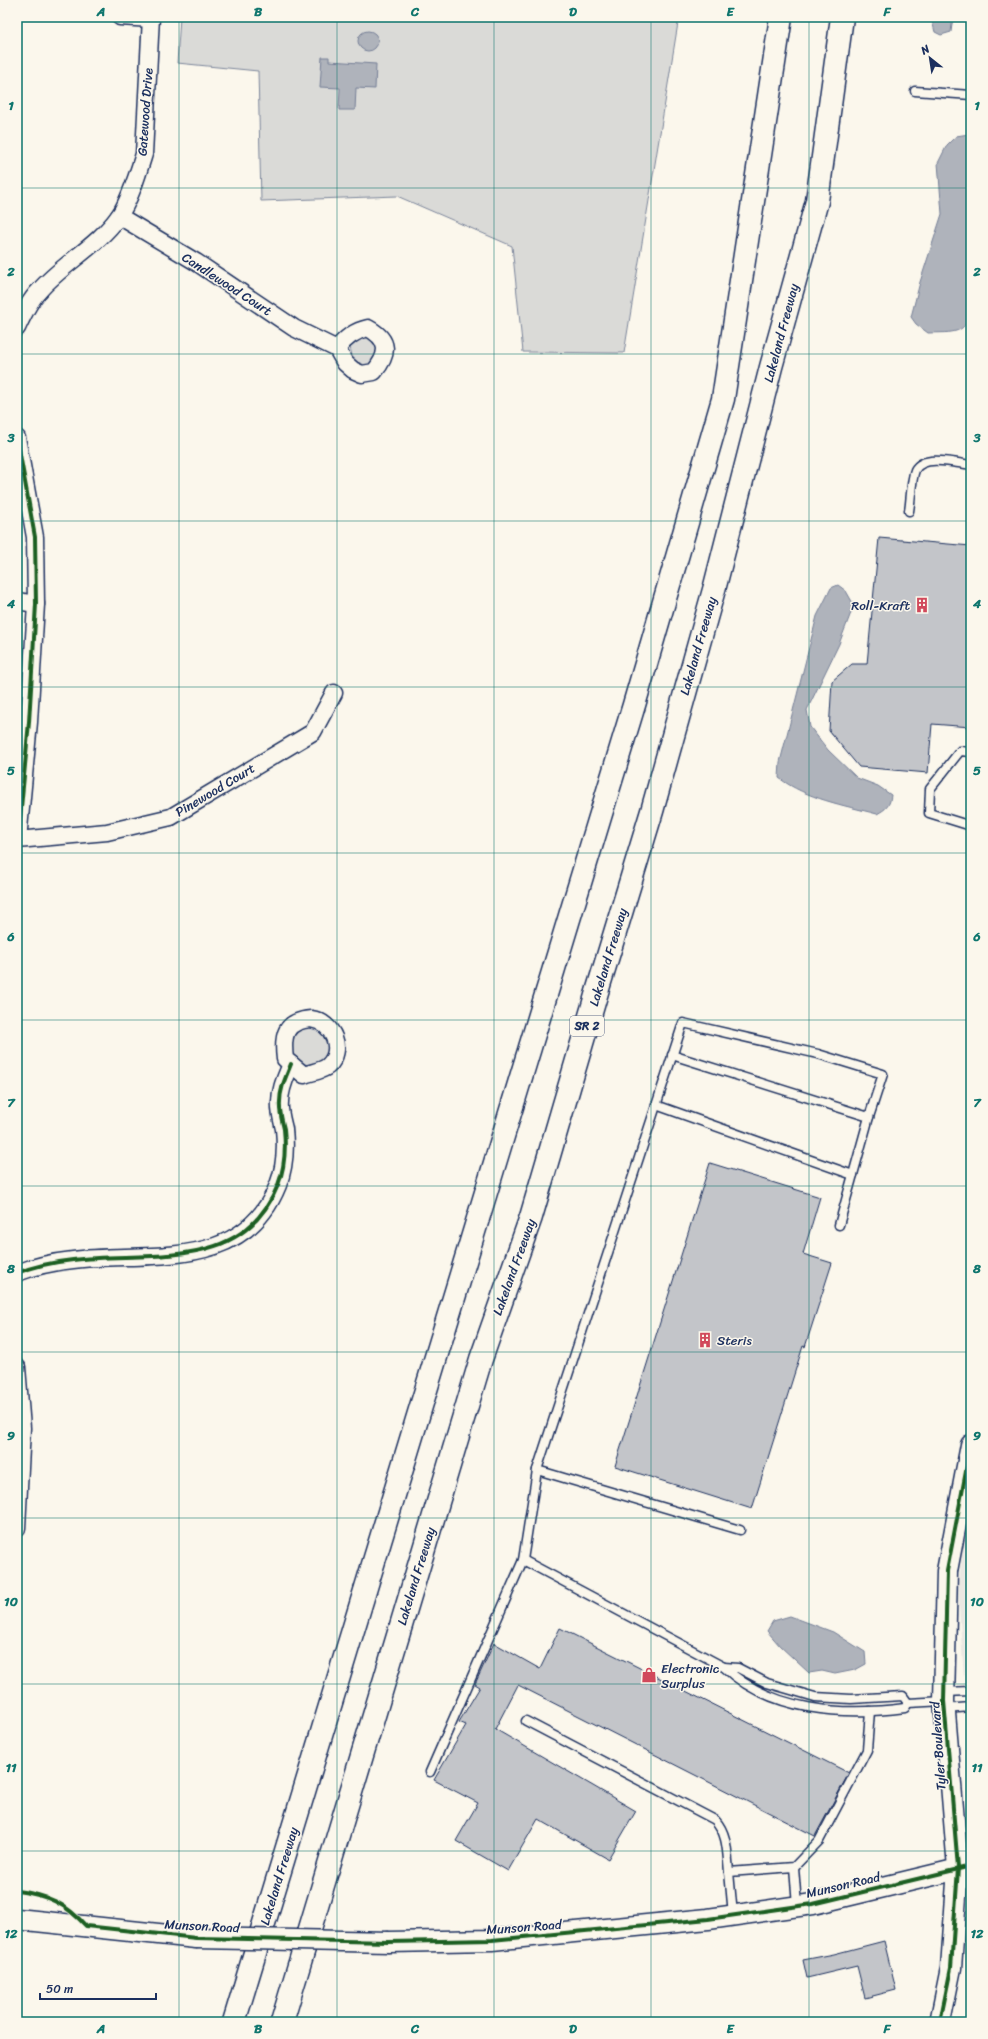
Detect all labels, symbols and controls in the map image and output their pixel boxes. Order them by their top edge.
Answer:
text: A [96,0,105,23]
text: B [254,0,263,23]
text: C [410,0,420,23]
text: D [569,0,577,23]
text: E [726,0,735,23]
text: F [882,0,891,23]
north arrow [910,38,950,78]
text: N [916,39,934,60]
street label: Gatewood Drive [130,67,160,157]
text: 1 [8,94,14,117]
text: 1 [974,94,980,117]
street label: Candlewood Court [177,246,277,322]
text: 2 [6,260,15,283]
text: 2 [972,260,981,283]
street label: Lakeland Freeway [757,281,805,385]
text: 3 [6,426,15,449]
text: 3 [972,426,981,449]
text: 4 [6,592,16,615]
text: 4 [972,592,982,615]
street label: Lakeland Freeway [673,594,723,698]
place label: Roll-Kraft [851,594,910,617]
building icon: Roll-Kraft [913,596,931,614]
street label: Pinewood Court [170,757,260,823]
text: 5 [7,759,15,782]
text: 5 [973,759,981,782]
street label: Lakeland Freeway [582,905,634,1009]
text: 6 [6,925,15,948]
text: 6 [972,925,981,948]
road number: SR 2 [570,1016,604,1036]
text: 7 [7,1091,16,1114]
text: 7 [973,1091,982,1114]
street label: Lakeland Freeway [486,1215,542,1319]
text: 8 [6,1257,15,1280]
text: 8 [972,1257,981,1280]
place label: Steris [717,1329,752,1352]
building icon: Steris [696,1331,714,1349]
text: 9 [7,1424,15,1447]
text: 9 [973,1424,981,1447]
street label: Lakeland Freeway [390,1524,442,1628]
text: 10 [4,1590,18,1613]
text: 10 [970,1590,984,1613]
place label: Electronic Surplus [661,1657,720,1695]
shop icon: Electronic Surplus [640,1666,658,1684]
street label: Tyler Boulevard [923,1700,953,1791]
text: 11 [5,1756,17,1779]
text: 11 [971,1756,983,1779]
street label: Lakeland Freeway [253,1824,305,1928]
street label: Munson Road [804,1865,883,1905]
street label: Munson Road [164,1913,241,1940]
street label: Munson Road [486,1913,564,1941]
text: 12 [4,1922,18,1945]
text: 12 [970,1922,984,1945]
scale bar [40,1975,156,2001]
text: 50 m [46,1978,73,2000]
text: A [96,2017,105,2039]
text: B [254,2017,263,2039]
text: C [410,2017,420,2039]
text: D [569,2017,577,2039]
text: E [726,2017,735,2039]
text: F [882,2017,891,2039]

